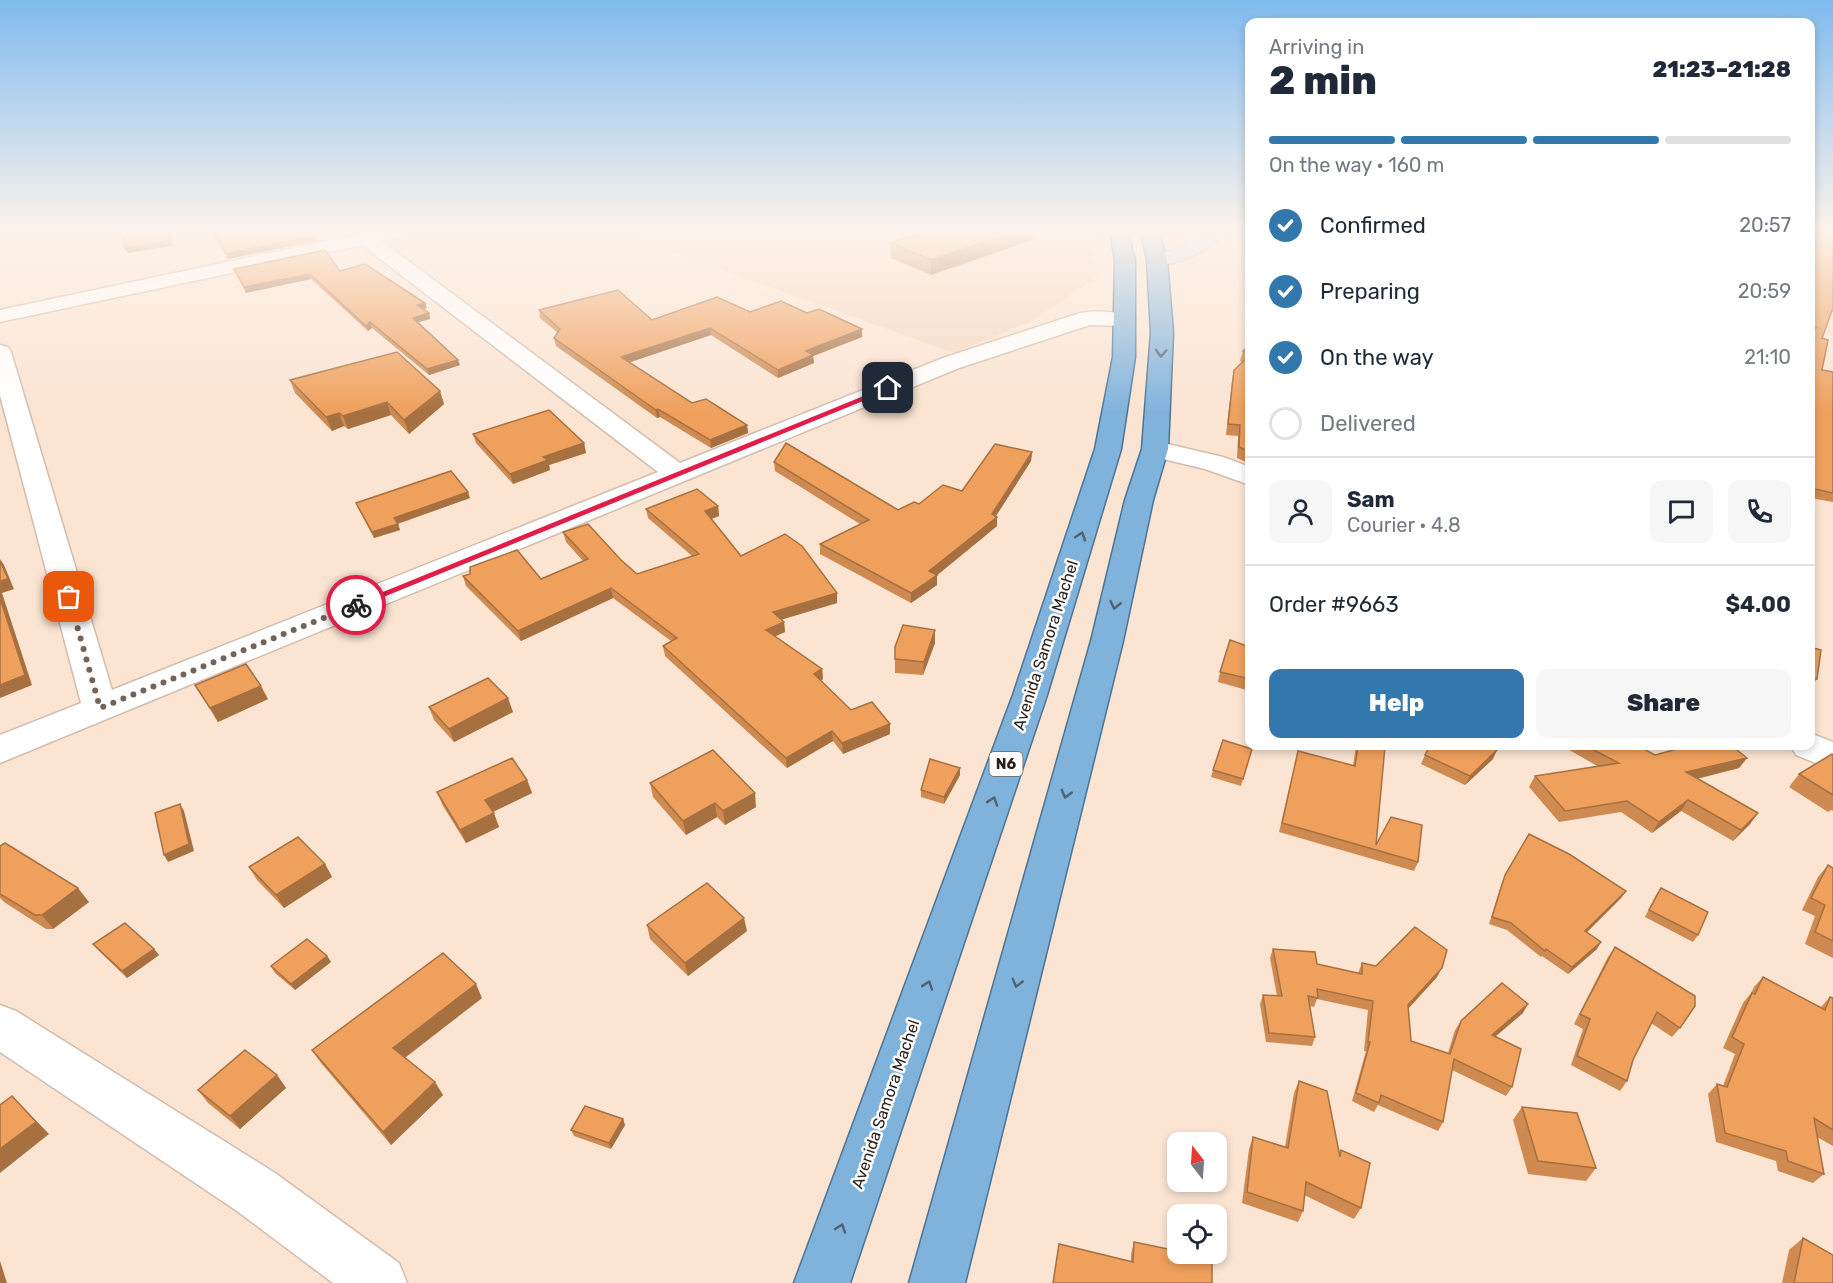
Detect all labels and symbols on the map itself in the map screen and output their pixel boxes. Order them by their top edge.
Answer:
one-way arrow [1155,348,1168,357]
pin [862,362,913,413]
one-way arrow [1073,531,1086,542]
street label: Avenida Samora Machel [1009,558,1082,732]
pin [43,571,94,622]
courier [326,575,386,635]
one-way arrow [1109,600,1122,610]
road number: N6 [990,752,1022,776]
one-way arrow [1061,789,1074,799]
one-way arrow [985,796,998,807]
one-way arrow [1011,978,1024,988]
one-way arrow [920,980,933,991]
street label: Avenida Samora Machel [848,1017,923,1191]
north arrow [1167,1132,1227,1192]
one-way arrow [834,1223,847,1234]

